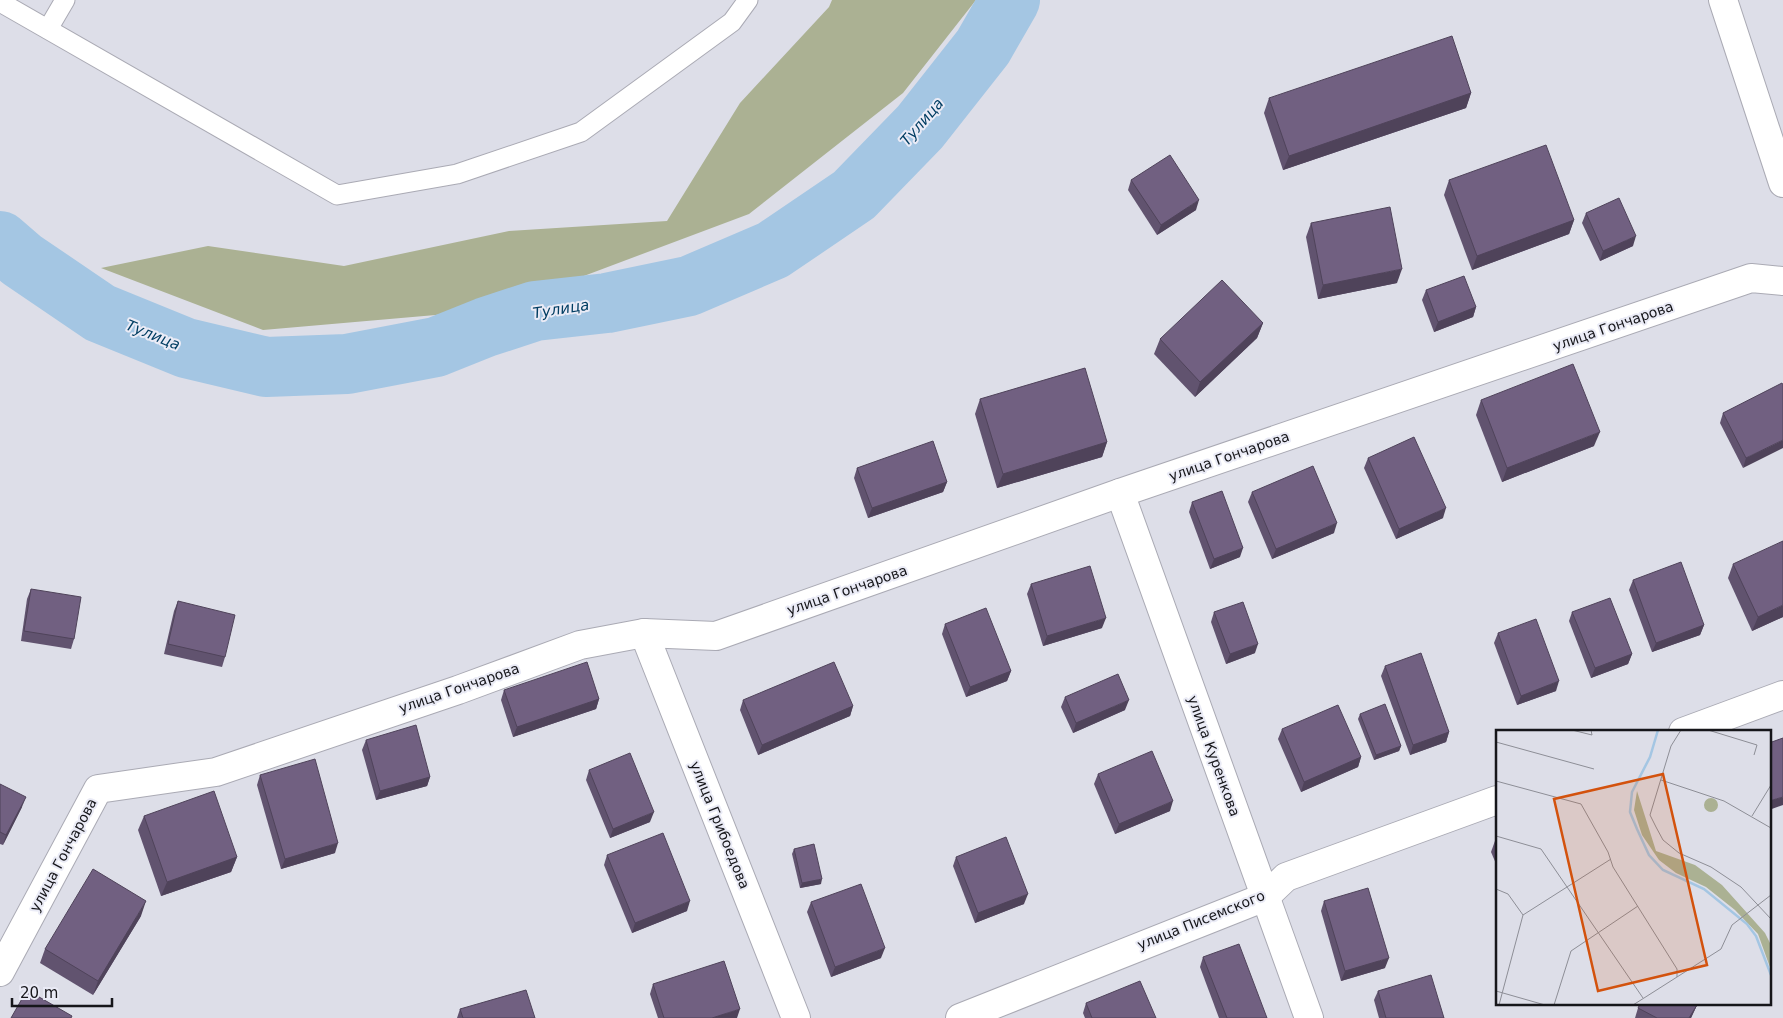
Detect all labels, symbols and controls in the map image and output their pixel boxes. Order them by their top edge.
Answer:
water label: Тулица [897,95,947,149]
water label: Тулица [532,296,590,322]
street label: улица Гончарова [1551,298,1675,354]
water label: Тулица [123,316,183,354]
street label: улица Гончарова [1167,428,1291,484]
street label: улица Гончарова [785,562,909,618]
street label: улица Гончарова [397,660,521,716]
street label: улица Куренкова [1185,693,1243,819]
inset map [1496,730,1770,1006]
street label: улица Грибоедова [687,759,753,891]
street label: улица Гончарова [26,795,100,915]
street label: улица Писемского [1135,887,1267,953]
scale bar [12,976,112,1008]
text: 20 m [20,984,58,1002]

